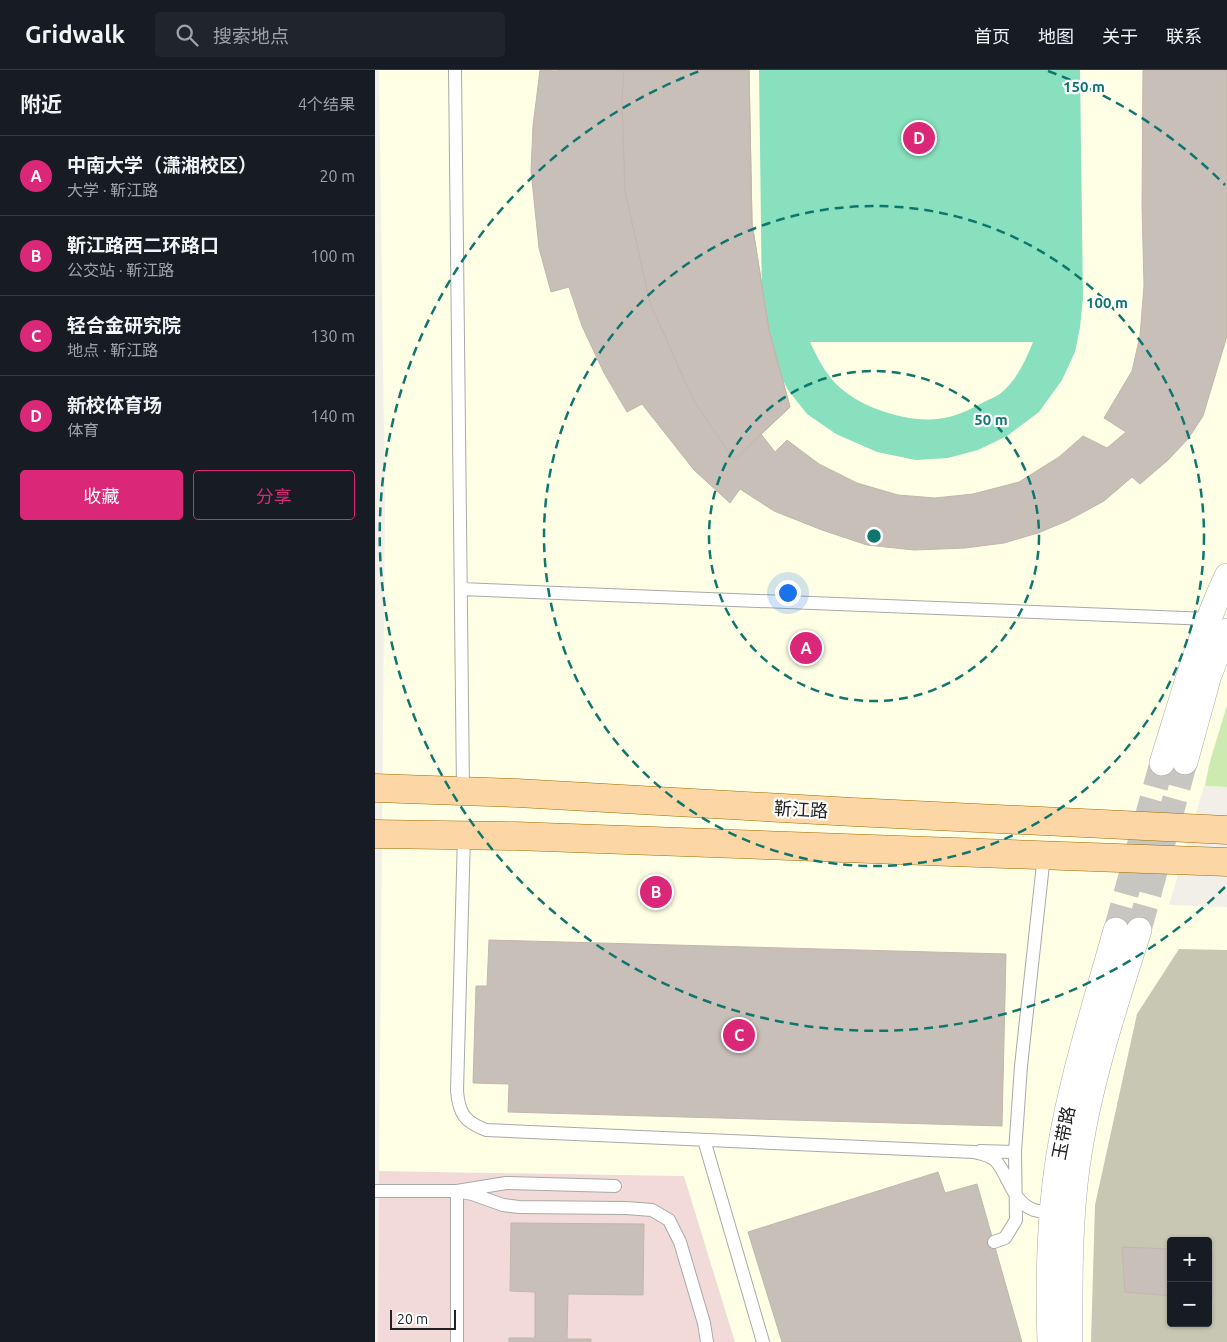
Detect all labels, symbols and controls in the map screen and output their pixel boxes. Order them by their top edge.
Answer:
search box [155,12,505,57]
text: Gridwalk [25,21,125,48]
icon: search [173,21,201,49]
text: 搜索地点 [213,25,289,47]
text: 首页 [974,26,1010,46]
text: 地图 [1038,26,1074,46]
text: 关于 [1102,26,1138,46]
text: 联系 [1166,26,1202,46]
text: 150 m [1063,78,1105,95]
text: 附近 [20,92,62,116]
text: 4个结果 [298,95,355,113]
pin: D [903,119,935,157]
text: 中南大学（潇湘校区） [67,154,257,176]
text: A [30,167,42,185]
text: 20 m [319,167,355,185]
text: 大学 · 靳江路 [67,181,158,199]
text: 靳江路西二环路口 [67,234,219,256]
text: B [31,247,41,265]
text: 100 m [310,247,355,265]
text: 公交站 · 靳江路 [67,261,174,279]
text: 100 m [1086,294,1128,311]
text: 轻合金研究院 [67,314,181,336]
text: C [31,327,41,345]
text: 130 m [310,327,355,345]
text: 地点 · 靳江路 [67,341,158,359]
text: 新校体育场 [67,394,162,416]
text: D [30,407,42,425]
text: 140 m [310,407,355,425]
text: 50 m [974,411,1008,428]
text: 体育 [67,421,99,439]
button: 收藏 [20,470,183,520]
button: 分享 [193,470,355,520]
centre of rings [865,527,883,545]
your location [775,580,801,606]
pin: A [790,629,822,667]
street label: 靳江路 [774,798,829,820]
pin: B [640,873,672,911]
pin: C [723,1016,755,1054]
street label: 玉带路 [1048,1104,1078,1161]
map controls [1167,1237,1212,1327]
button: + [1167,1237,1212,1282]
button: − [1167,1282,1212,1327]
scale bar [390,1307,456,1330]
text: 20 m [397,1311,428,1327]

